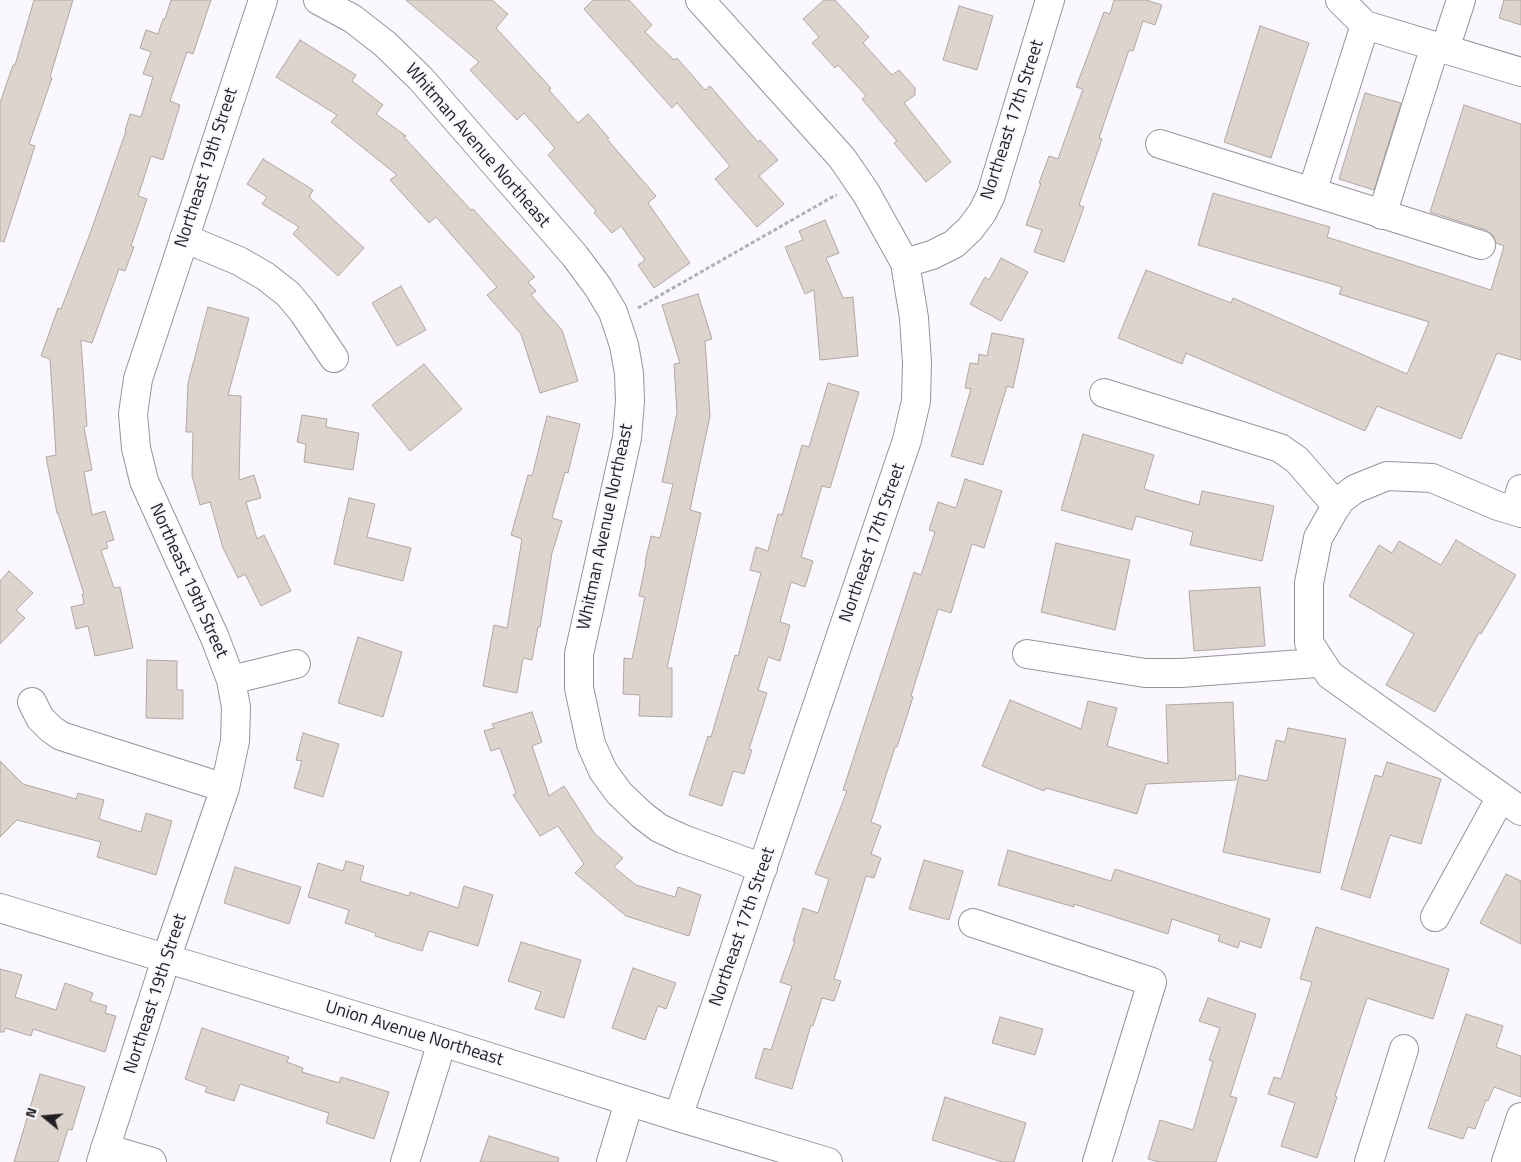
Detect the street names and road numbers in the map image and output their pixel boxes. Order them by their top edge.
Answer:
street label: Northeast 17th Street [977,37,1049,203]
street label: Whitman Avenue Northeast [400,60,554,232]
street label: Northeast 19th Street [171,85,243,251]
street label: Whitman Avenue Northeast [574,422,638,632]
street label: Northeast 17th Street [836,461,910,625]
street label: Northeast 19th Street [144,500,232,662]
street label: Northeast 17th Street [706,845,780,1009]
street label: Northeast 19th Street [120,911,192,1077]
street label: Union Avenue Northeast [322,997,506,1071]

